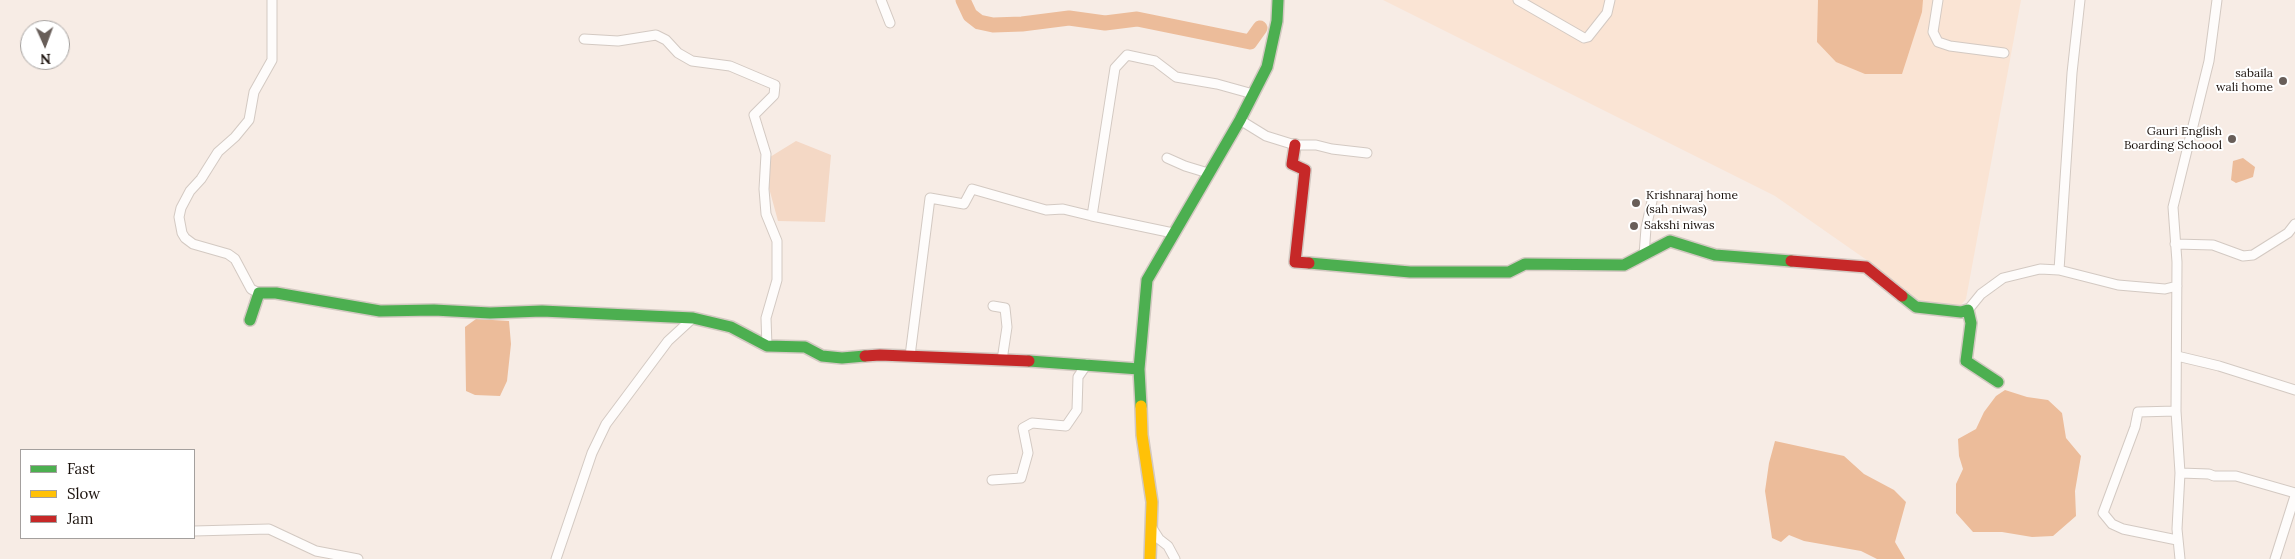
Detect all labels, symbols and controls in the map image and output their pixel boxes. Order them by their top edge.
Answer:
north arrow [20,20,70,70]
text: N [40,50,51,68]
place label: sabaila wali home [2216,67,2273,95]
marker: sabaila wali home [2277,75,2289,87]
place label: Gauri English Boarding Schoool [2124,125,2222,153]
marker: Gauri English Boarding Schoool [2226,133,2238,145]
place label: Krishnaraj home (sah niwas) [1646,189,1738,217]
marker: Krishnaraj home (sah niwas) [1630,197,1642,209]
place label: Sakshi niwas [1644,219,1715,233]
marker: Sakshi niwas [1628,220,1640,232]
legend [20,449,195,539]
text: Fast [67,459,95,478]
text: Slow [67,484,100,503]
text: Jam [67,509,94,528]

